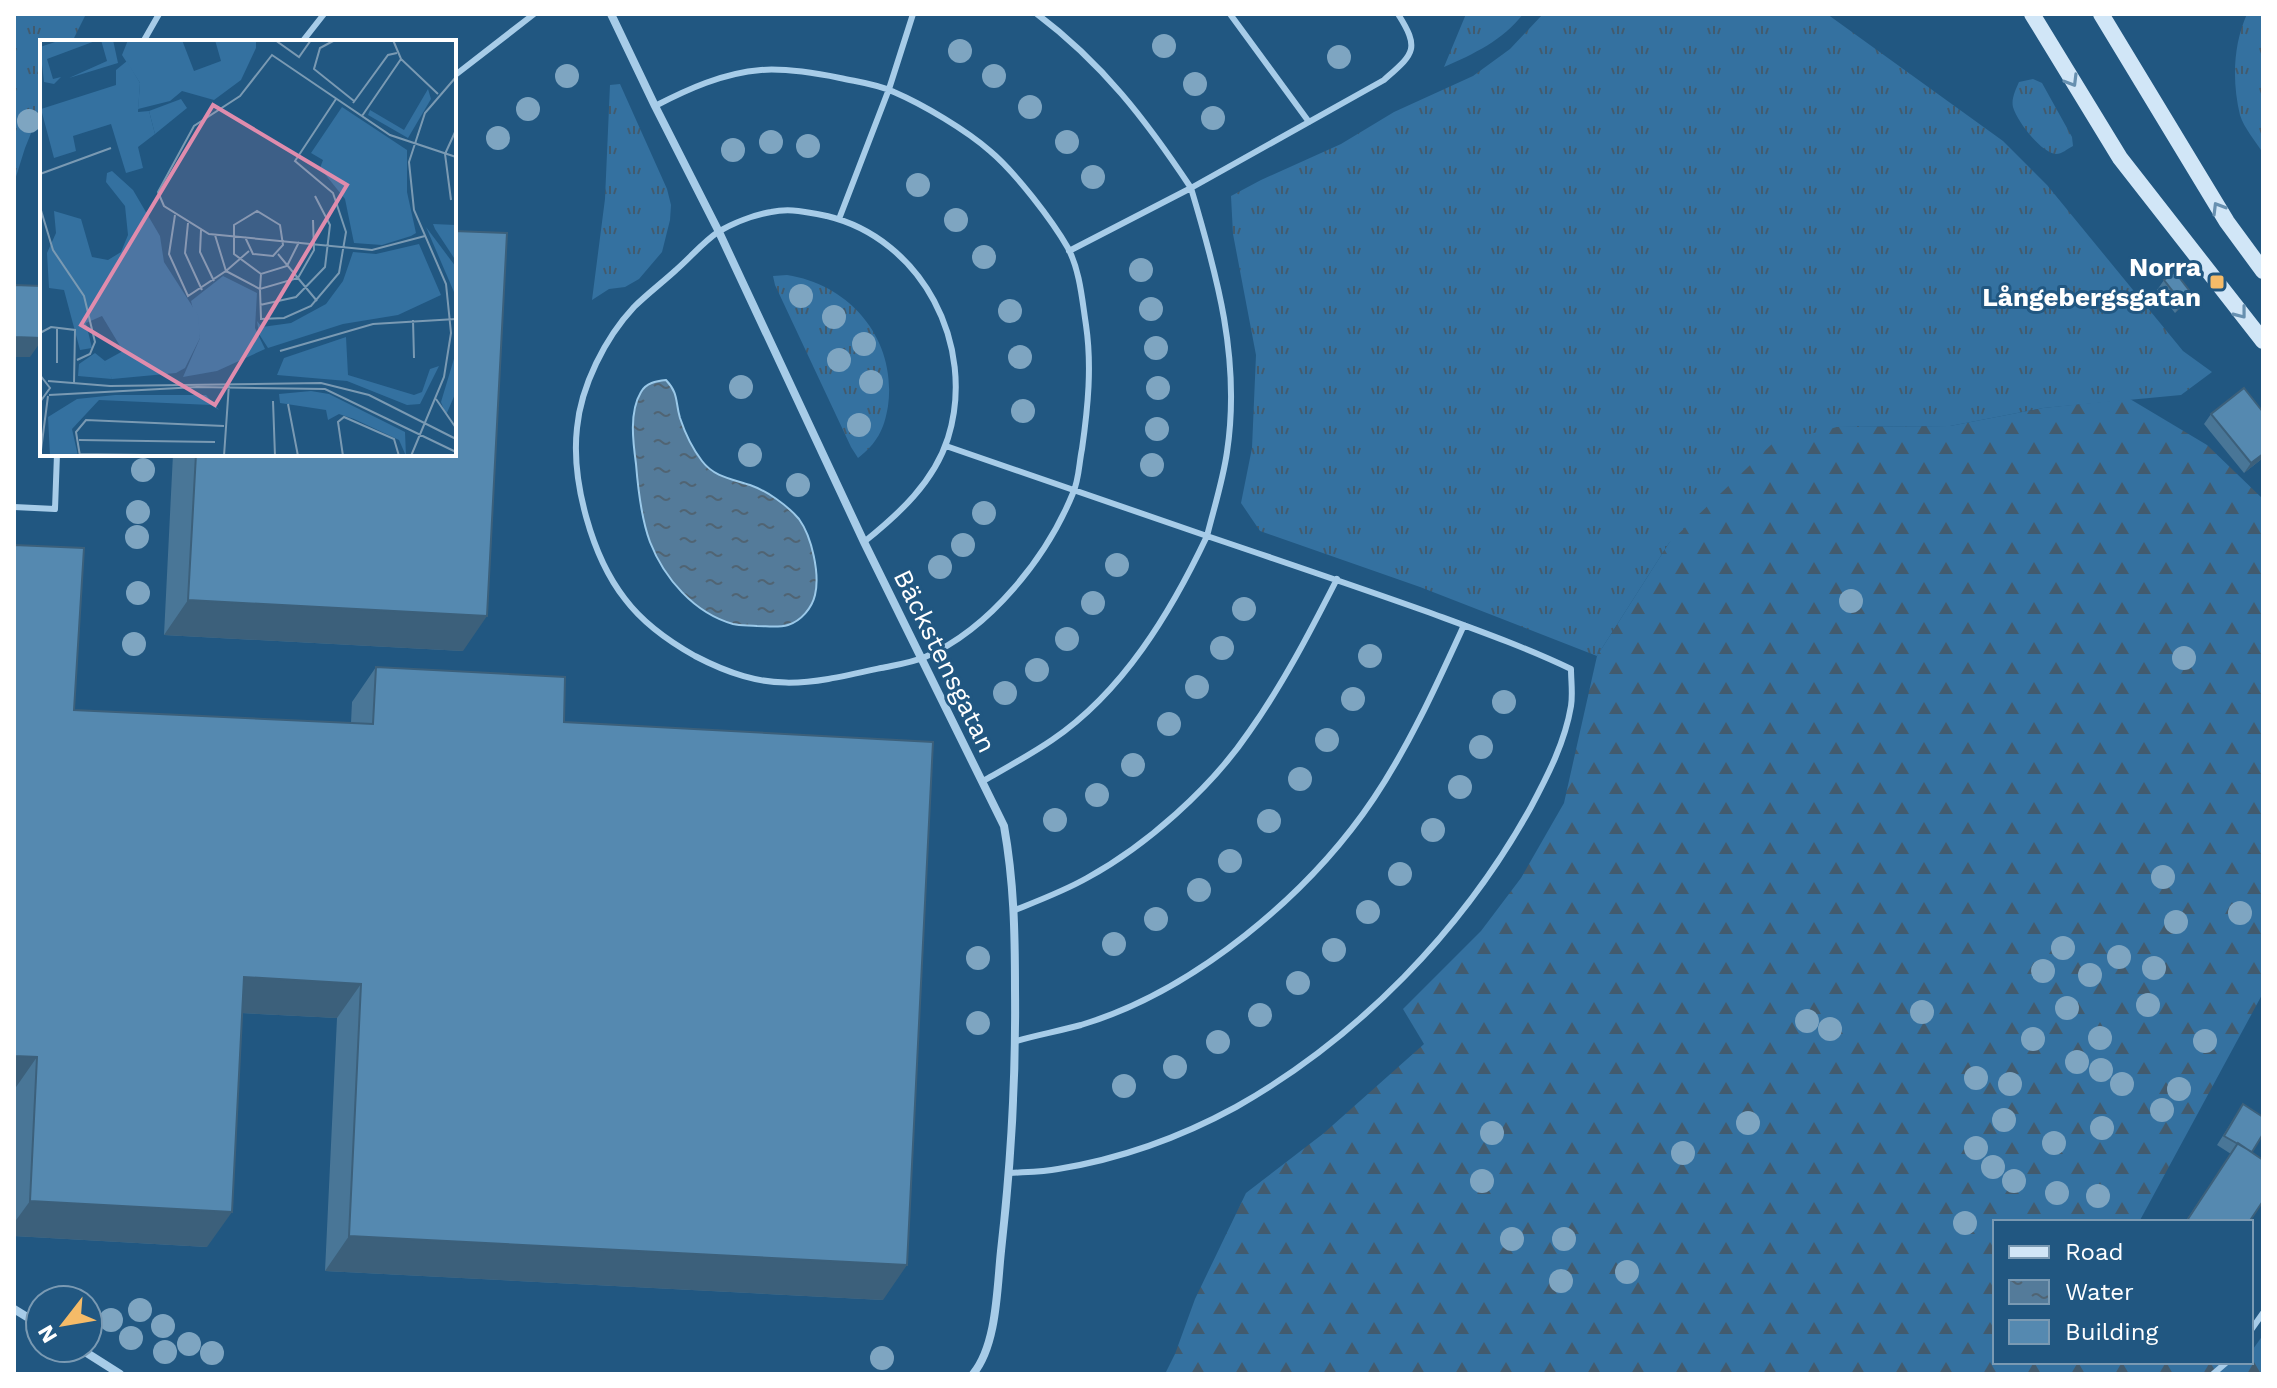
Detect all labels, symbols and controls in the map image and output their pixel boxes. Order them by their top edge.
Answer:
inset map [40,40,456,456]
one-way arrow [2063,72,2078,87]
one-way arrow [2212,202,2228,217]
place label: Norra Långebergsgatan [1982,252,2201,312]
marker: Norra Långebergsgatan [2208,273,2226,291]
one-way arrow [2232,304,2246,319]
street label: Bäckstensgatan [888,565,1002,757]
legend [1993,1220,2253,1364]
text: Road [2065,1238,2124,1266]
text: Water [2065,1278,2134,1306]
north arrow [24,1284,104,1364]
text: Building [2065,1318,2158,1346]
text: N [32,1321,62,1347]

